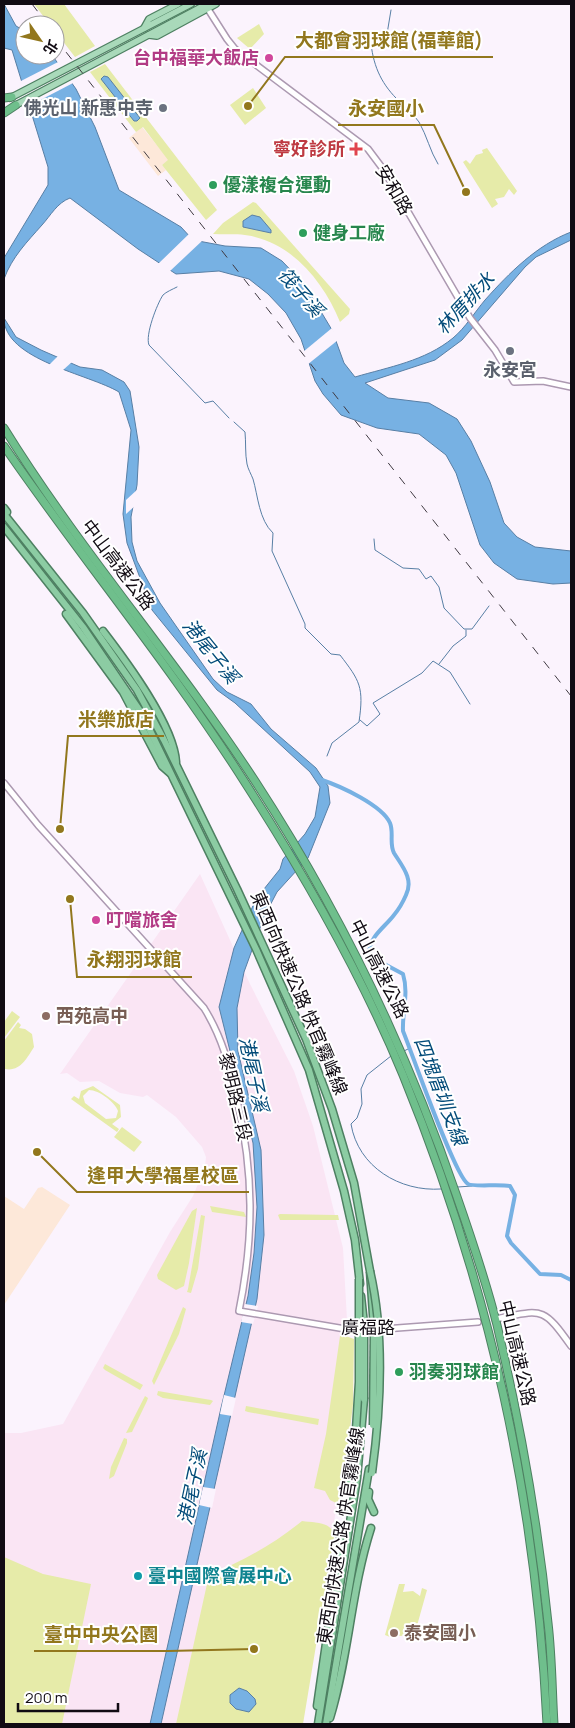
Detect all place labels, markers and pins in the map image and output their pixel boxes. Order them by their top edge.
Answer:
callout: 大都會羽球館(福華館) [285,23,493,57]
place label: 台中福華大飯店 [133,45,259,69]
marker: 台中福華大飯店 [263,52,275,64]
callout: 永安國小 [338,91,434,125]
place label: 佛光山 新惠中寺 [23,95,153,119]
marker: 佛光山 新惠中寺 [157,102,169,114]
place label: 寧好診所 [273,136,345,160]
marker: 寧好診所 [349,142,363,156]
place label: 優漾複合運動 [223,172,331,196]
marker: 優漾複合運動 [207,179,219,191]
place label: 健身工廠 [313,220,385,244]
marker: 健身工廠 [297,227,309,239]
marker: 永安宮 [504,345,516,357]
place label: 永安宮 [483,357,537,381]
callout: 米樂旅店 [68,702,164,736]
place label: 叮噹旅舍 [106,907,178,931]
marker: 叮噹旅舍 [90,914,102,926]
callout: 永翔羽球館 [77,943,192,977]
place label: 西苑高中 [56,1003,128,1027]
marker: 西苑高中 [40,1010,52,1022]
callout: 逢甲大學福星校區 [77,1158,249,1192]
place label: 羽奏羽球館 [409,1359,499,1383]
marker: 羽奏羽球館 [393,1366,405,1378]
place label: 臺中國際會展中心 [148,1563,292,1587]
marker: 臺中國際會展中心 [132,1570,144,1582]
callout: 臺中中央公園 [34,1617,168,1651]
place label: 泰安國小 [404,1620,476,1644]
marker: 泰安國小 [388,1627,400,1639]

